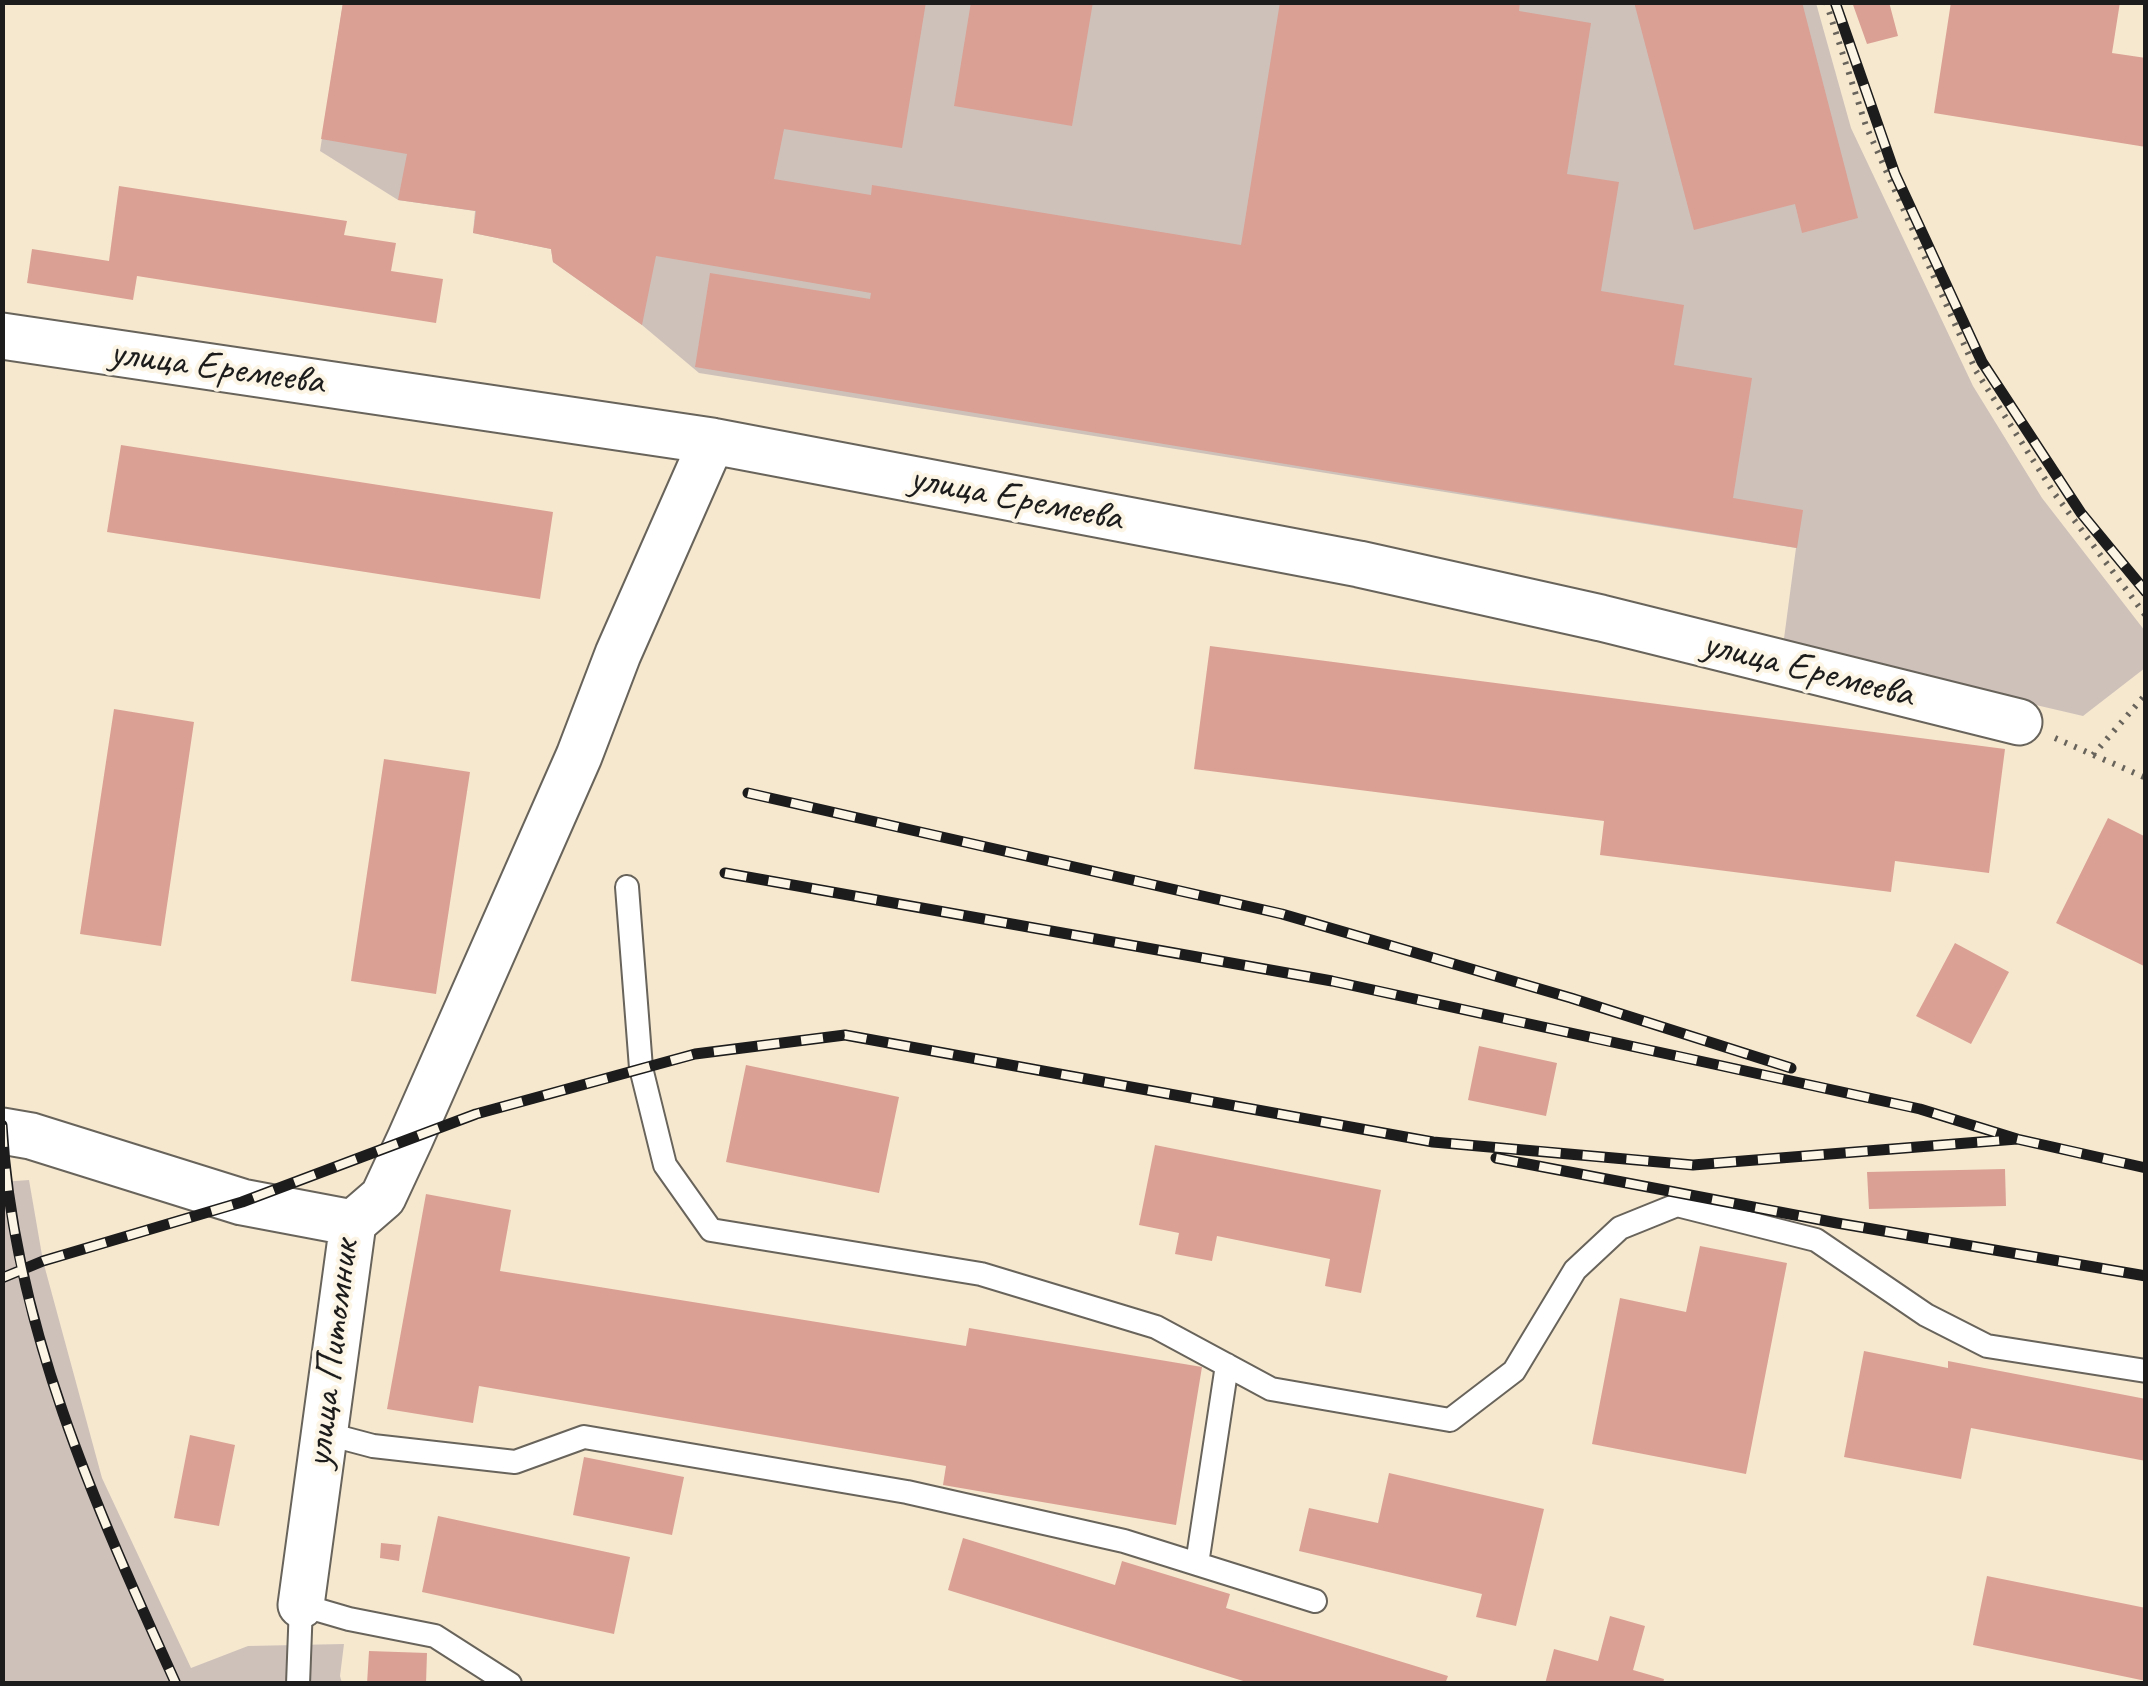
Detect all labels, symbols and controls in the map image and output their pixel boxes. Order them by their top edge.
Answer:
street label: улица Еремеева [107,329,327,407]
street label: улица Еремеева [906,455,1126,543]
street label: улица Еремеева [1698,621,1918,719]
street label: улица Питомник [295,1238,371,1470]

